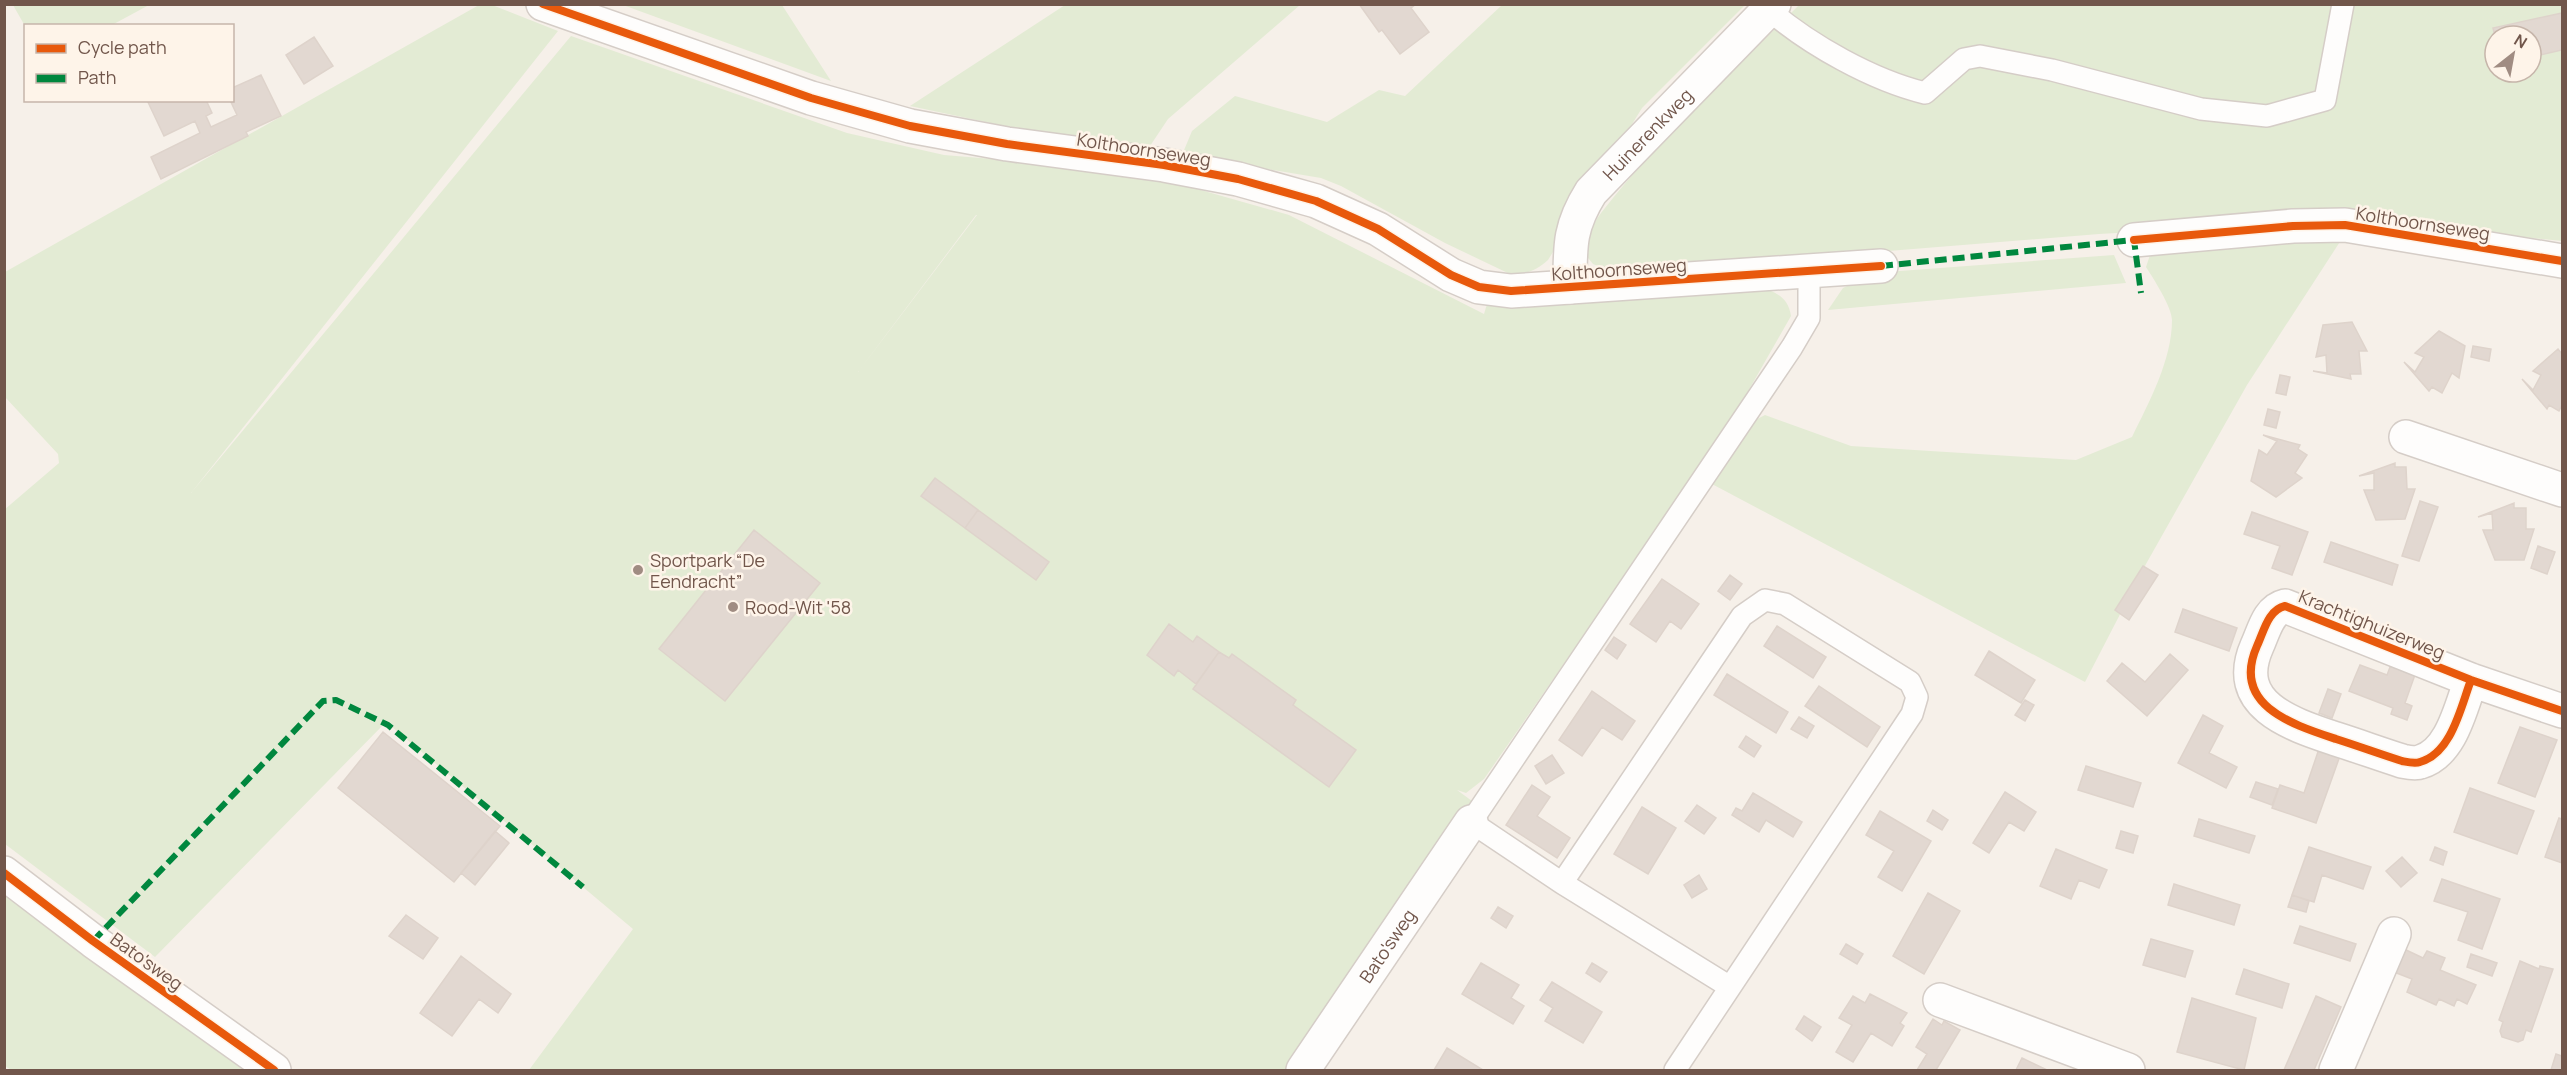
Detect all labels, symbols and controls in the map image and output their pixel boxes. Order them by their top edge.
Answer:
legend [24,24,234,102]
north arrow [2483,24,2543,84]
text: N [2510,29,2531,54]
text: Cycle path [78,35,167,59]
text: Path [78,65,116,89]
street label: Huinerenkweg [1597,83,1698,185]
street label: Kolthoornseweg [1075,127,1213,171]
street label: Kolthoornseweg [2354,201,2492,245]
street label: Kolthoornseweg [1551,252,1687,286]
place label: Sportpark “De Eendracht” [650,548,765,593]
marker: Sportpark “De Eendracht” [631,563,645,577]
street label: Krachtighuizerweg [2295,584,2449,664]
place label: Rood-Wit '58 [745,595,851,619]
marker: Rood-Wit '58 [726,600,740,614]
street label: Bato'sweg [1354,904,1421,987]
street label: Bato'sweg [106,927,188,995]

